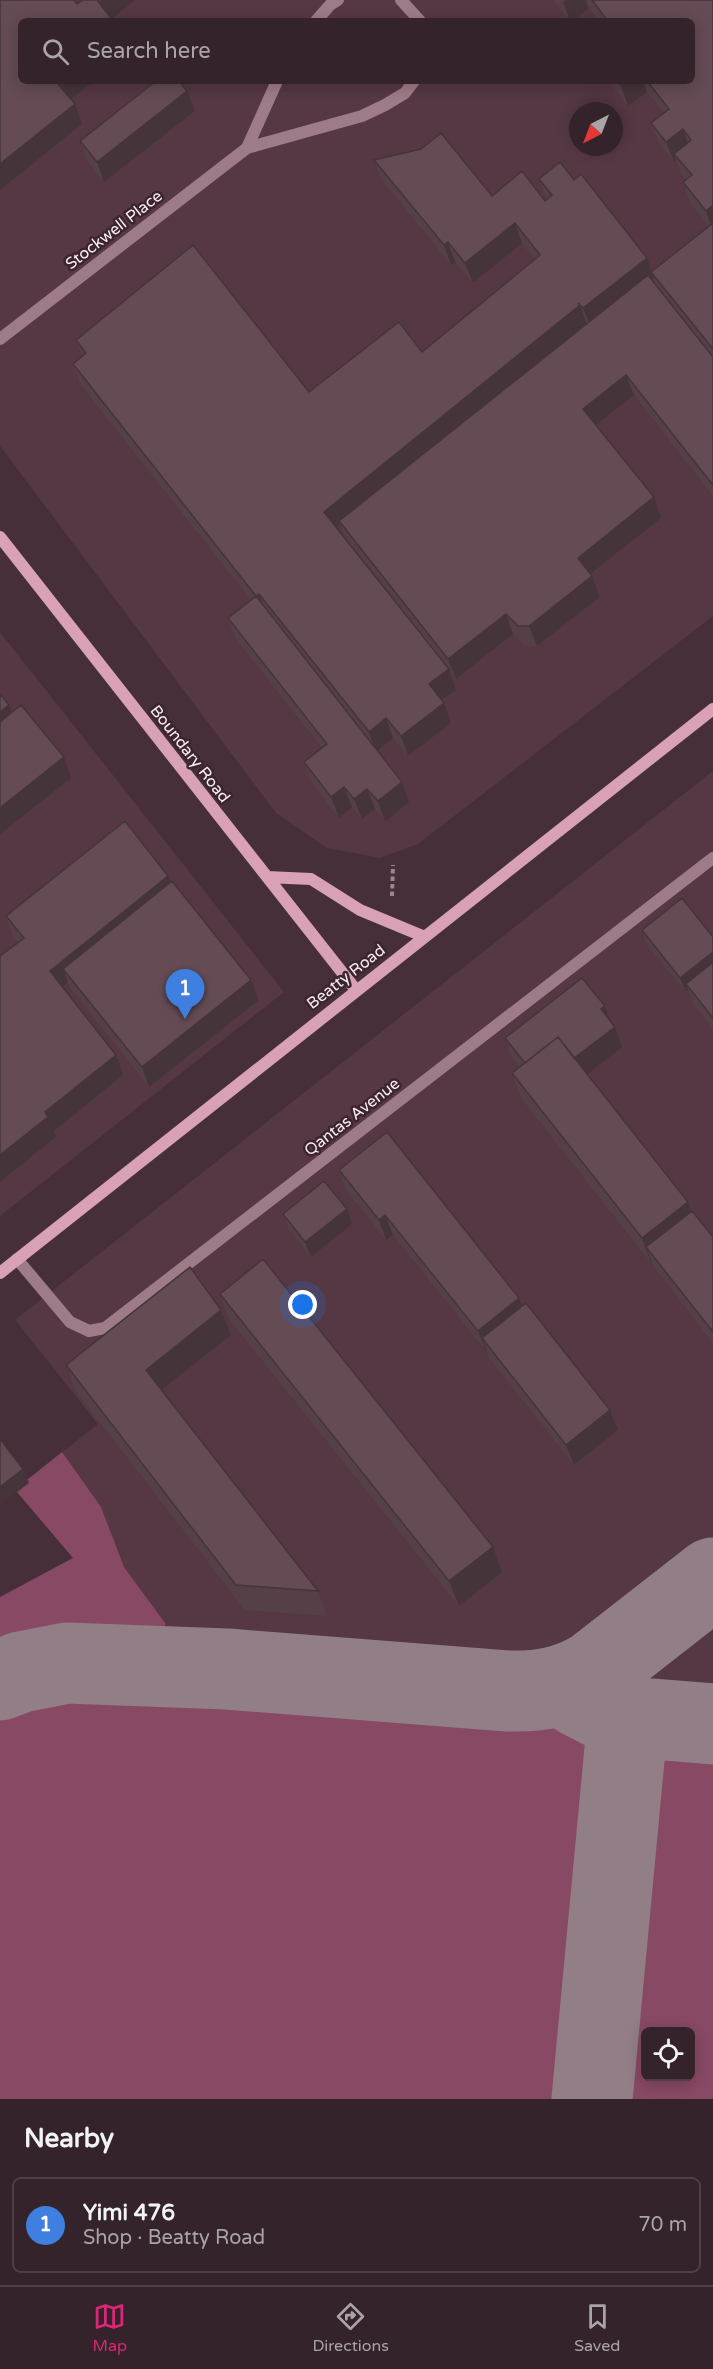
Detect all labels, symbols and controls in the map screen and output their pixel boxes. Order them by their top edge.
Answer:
search box [18,18,695,84]
icon: search [39,35,72,68]
text: Search here [87,38,211,64]
north arrow [569,102,623,156]
street label: Stockwell Place [62,186,166,274]
street label: Boundary Road [146,701,234,807]
street label: Beatty Road [303,940,389,1014]
pin: 1 [166,970,204,1019]
street label: Qantas Avenue [300,1074,404,1160]
your location [288,1290,317,1319]
map controls [641,2027,695,2081]
button: locate [641,2027,695,2081]
text: Nearby [24,2123,114,2154]
text: Yimi 476 [83,2200,175,2226]
text: 1 [39,2213,52,2237]
text: 70 m [638,2213,687,2237]
text: Shop · Beatty Road [83,2226,265,2250]
tab: Map [93,2300,127,2356]
tab: Directions [312,2300,389,2356]
tab: Saved [574,2300,620,2356]

